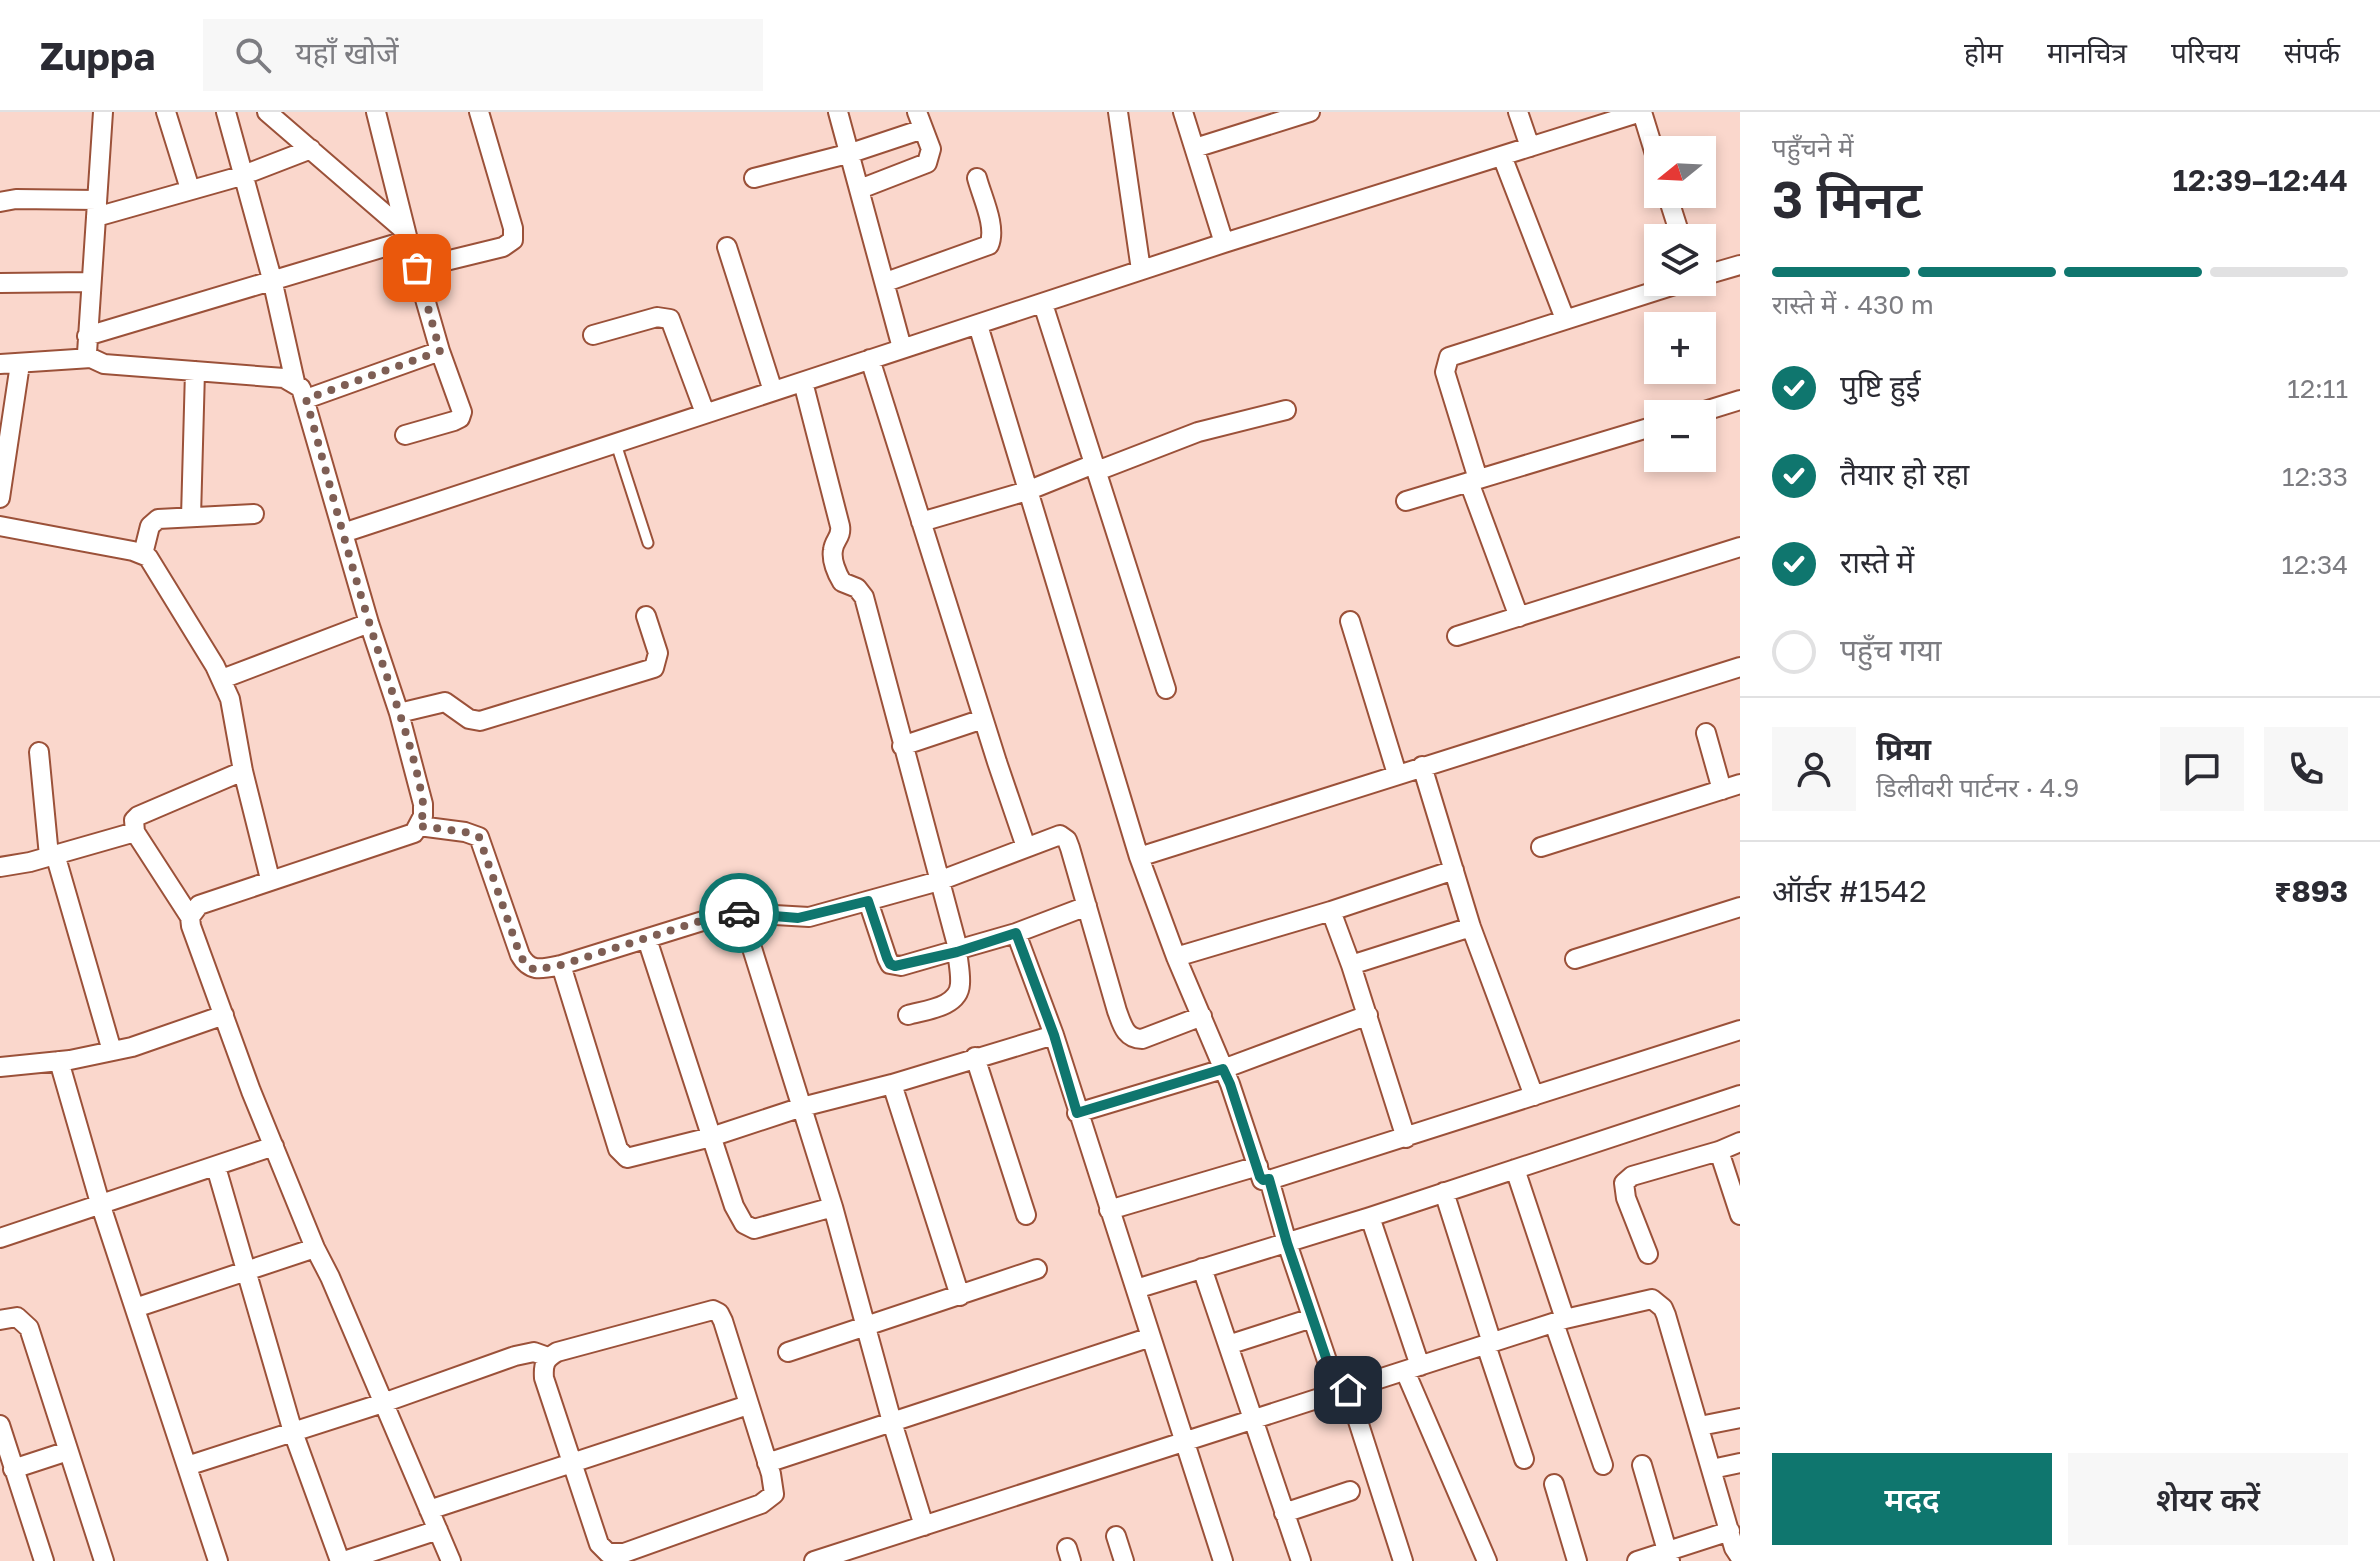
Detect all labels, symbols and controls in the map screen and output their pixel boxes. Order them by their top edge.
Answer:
search box [203,19,763,91]
text: Zuppa [40,33,155,78]
icon: search [231,33,275,77]
text: यहाँ खोजें [295,35,399,71]
text: होम [1964,36,2003,69]
text: मानचित्र [2047,36,2127,69]
text: परिचय [2171,36,2240,69]
text: संपर्क [2284,36,2340,69]
text: पहुँचने में [1772,132,1854,163]
north arrow [1644,136,1716,208]
map controls [1644,136,1716,472]
text: 12:39–12:44 [2173,162,2348,198]
text: 3 मिनट [1772,167,1922,229]
button: layers [1644,224,1716,296]
pin [383,234,451,302]
icon: bag [395,246,439,290]
text: रास्ते में · 430 m [1772,289,1934,320]
button: + [1644,312,1716,384]
icon: check [1772,366,1816,410]
text: पुष्टि हुई [1840,368,1921,404]
text: 12:11 [2287,373,2348,404]
button: − [1644,400,1716,472]
icon: check [1772,454,1816,498]
text: तैयार हो रहा [1840,456,1969,492]
text: 12:33 [2282,461,2348,492]
icon: check [1772,542,1816,586]
text: रास्ते में [1840,544,1914,580]
text: 12:34 [2281,549,2348,580]
text: पहुँच गया [1840,632,1942,668]
button: person [1772,727,1856,811]
button: chat [2160,727,2244,811]
button: phone [2264,727,2348,811]
text: प्रिया [1876,731,1931,767]
text: डिलीवरी पार्टनर · 4.9 [1876,772,2079,803]
courier [699,873,779,953]
text: ऑर्डर #1542 [1772,873,1927,909]
text: ₹893 [2274,873,2348,909]
icon: car [717,891,761,935]
pin [1314,1356,1382,1424]
icon: home [1326,1368,1370,1412]
button: मदद [1772,1453,2052,1545]
button: शेयर करें [2068,1453,2348,1545]

